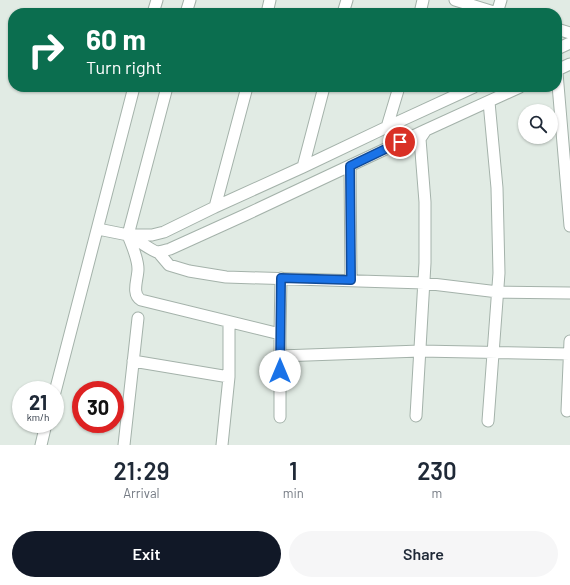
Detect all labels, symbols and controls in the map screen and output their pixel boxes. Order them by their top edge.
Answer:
text: 60 m [86,22,146,56]
icon: right [20,24,72,76]
text: Turn right [86,56,162,78]
map controls [518,104,558,144]
button: search [518,104,558,144]
pin [383,125,417,159]
icon: arrive [389,131,411,153]
position arrow [259,350,301,392]
speed limit sign: 30 [72,381,124,433]
text: 21 [29,390,47,414]
text: km/h [27,411,49,423]
text: 21:29 [113,456,169,485]
text: 1 [289,456,298,485]
text: 230 [417,456,457,485]
text: Arrival [123,485,160,501]
text: min [283,485,304,501]
text: m [432,485,442,501]
button: Exit [12,531,281,577]
button: Share [289,531,558,577]

